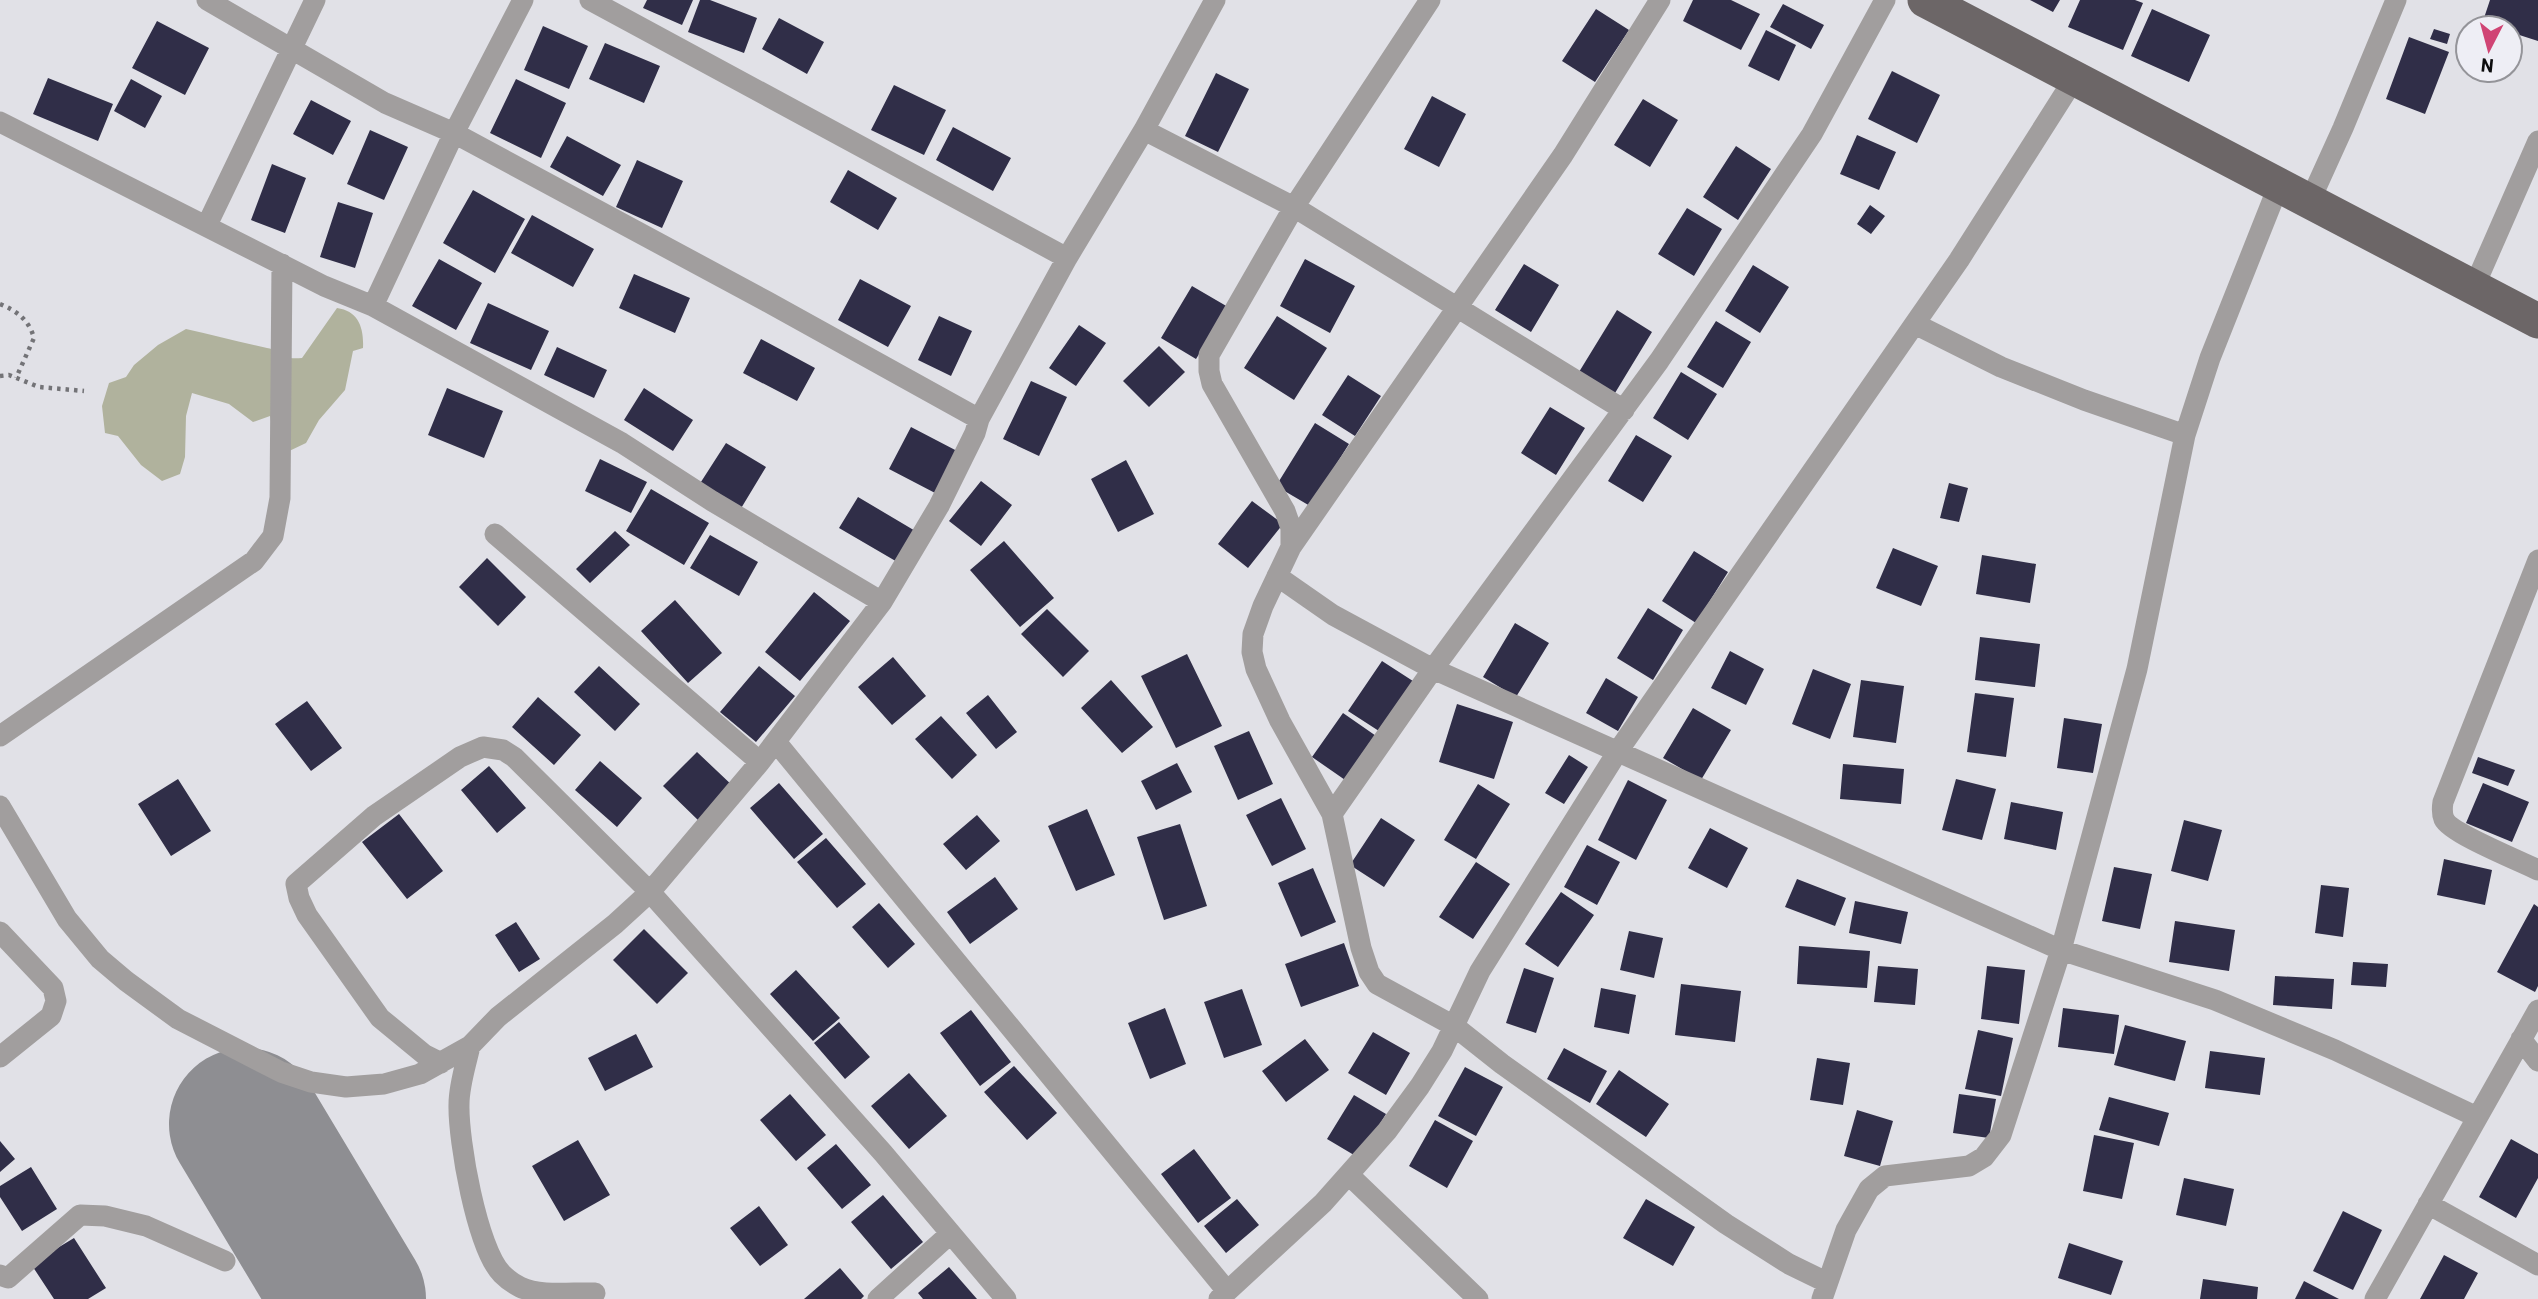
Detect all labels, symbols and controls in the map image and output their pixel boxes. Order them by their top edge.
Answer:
north arrow [2454,14,2524,84]
text: N [2480,54,2495,79]

